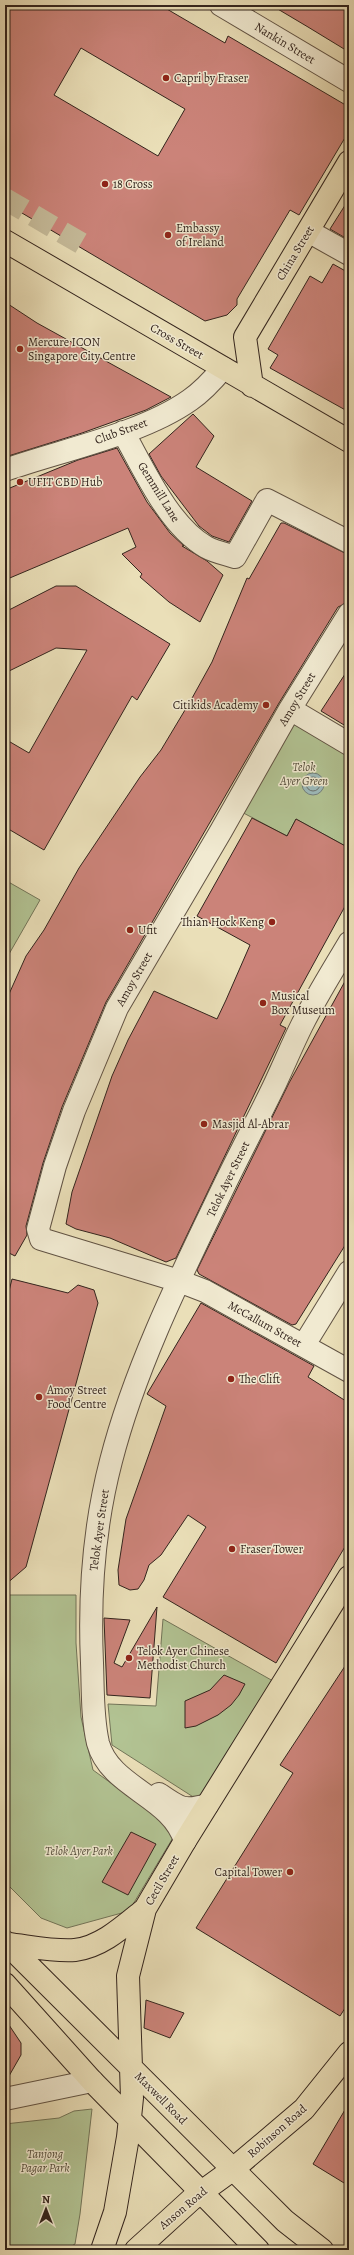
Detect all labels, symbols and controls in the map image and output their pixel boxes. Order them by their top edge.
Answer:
street label: Nankin Street [252,19,318,67]
place label: Capri by Fraser [174,70,249,86]
marker: Capri by Fraser [161,73,171,83]
place label: 18 Cross [113,176,153,192]
marker: 18 Cross [100,179,110,189]
place label: Embassy of Ireland [176,220,224,250]
street label: China Street [272,223,318,283]
marker: Embassy of Ireland [163,230,173,240]
street label: Cross Street [147,319,207,363]
place label: Mercure ICON Singapore City Centre [28,334,136,364]
marker: Mercure ICON Singapore City Centre [15,344,25,354]
street label: Club Street [92,414,150,448]
street label: Gemmill Lane [134,459,184,525]
place label: UFIT CBD Hub [28,474,102,490]
marker: UFIT CBD Hub [15,477,25,487]
street label: Amoy Street [274,669,319,730]
place label: Citikids Academy [173,697,259,713]
marker: Citikids Academy [261,700,271,710]
park label: Telok Ayer Green [279,759,328,789]
place label: Thian Hock Keng [181,914,264,930]
marker: Thian Hock Keng [267,917,277,927]
place label: Ufit [138,922,157,938]
marker: Ufit [125,925,135,935]
street label: Amoy Street [112,949,156,1010]
place label: Musical Box Museum [271,988,335,1018]
marker: Musical Box Museum [258,998,268,1008]
place label: Masjid Al-Abrar [212,1116,289,1132]
marker: Masjid Al-Abrar [199,1119,209,1129]
street label: Telok Ayer Street [203,1139,253,1219]
street label: McCallum Street [225,1297,305,1351]
place label: The Clift [239,1371,280,1387]
marker: The Clift [226,1374,236,1384]
place label: Amoy Street Food Centre [46,1382,107,1412]
marker: Amoy Street Food Centre [34,1392,44,1402]
street label: Telok Ayer Street [85,1488,113,1572]
place label: Fraser Tower [240,1541,303,1557]
marker: Fraser Tower [227,1544,237,1554]
place label: Telok Ayer Chinese Methodist Church [137,1643,229,1673]
marker: Telok Ayer Chinese Methodist Church [124,1653,134,1663]
park label: Telok Ayer Park [45,1843,114,1859]
street label: Cecil Street [141,1852,183,1908]
place label: Capital Tower [214,1864,282,1880]
marker: Capital Tower [285,1867,295,1877]
street label: Maxwell Road [131,2068,191,2128]
street label: Robinson Road [244,2100,310,2161]
park label: Tanjong Pagar Park [20,2146,70,2176]
street label: Anson Road [155,2183,211,2233]
north arrow [26,2189,66,2229]
text: N [42,2192,50,2207]

